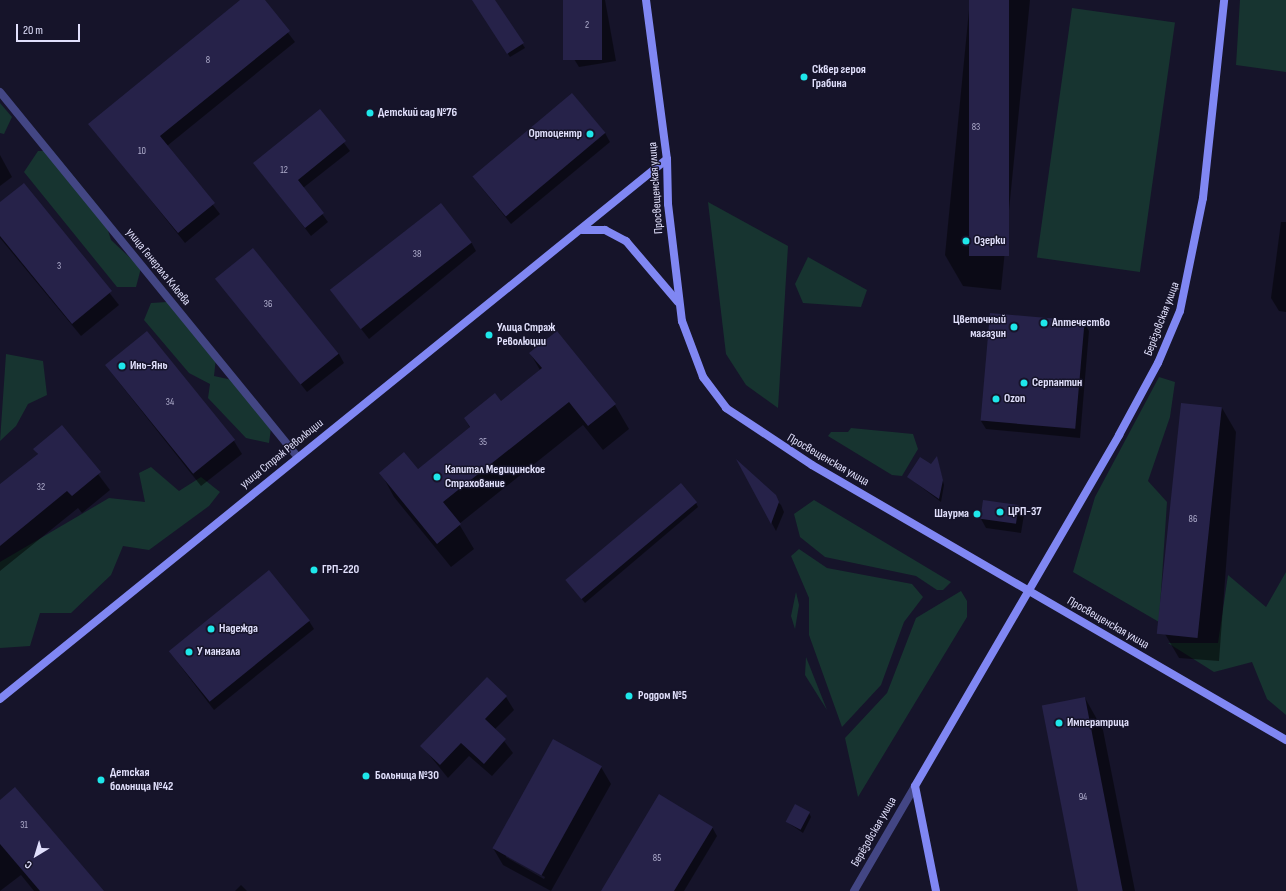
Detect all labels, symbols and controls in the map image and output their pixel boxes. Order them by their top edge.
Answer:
scale bar [18,16,82,42]
house number: 2 [585,20,589,32]
text: 20 m [23,23,43,38]
house number: 8 [206,55,210,67]
place label: Сквер героя Грабина [812,63,866,91]
marker: Сквер героя Грабина [799,72,809,82]
place label: Детский сад №76 [378,106,457,120]
marker: Детский сад №76 [365,108,375,118]
house number: 83 [972,122,980,134]
place label: Ортоцентр [528,127,582,141]
marker: Ортоцентр [585,129,595,139]
street label: Просвещенская улица [646,142,666,234]
house number: 10 [138,146,146,158]
house number: 12 [280,165,288,177]
street label: улица Генерала Клюева [123,226,193,308]
place label: Озерки [974,234,1005,248]
marker: Озерки [961,236,971,246]
house number: 38 [413,249,421,261]
house number: 3 [57,261,61,273]
street label: Берёзовская улица [1141,280,1183,358]
house number: 36 [264,299,272,311]
place label: Цветочный магазин [953,313,1006,341]
place label: Аптечество [1052,316,1110,330]
marker: Аптечество [1039,318,1049,328]
place label: Улица Страж Революции [497,321,555,349]
marker: Цветочный магазин [1009,322,1019,332]
marker: Улица Страж Революции [484,330,494,340]
place label: Инь-Янь [130,359,167,373]
marker: Инь-Янь [117,361,127,371]
place label: Серпантин [1032,376,1082,390]
marker: Серпантин [1019,378,1029,388]
place label: Ozon [1004,392,1025,406]
marker: Ozon [991,394,1001,404]
house number: 34 [166,397,174,409]
street label: улица Страж Революции [238,416,326,492]
street label: Просвещенская улица [785,431,871,489]
house number: 35 [479,437,487,449]
place label: Капитал Медицинское Страхование [445,463,545,491]
marker: Капитал Медицинское Страхование [432,472,442,482]
house number: 32 [37,482,45,494]
place label: ЦРП-37 [1008,505,1042,519]
place label: Шаурма [934,507,969,521]
marker: ЦРП-37 [995,507,1005,517]
marker: Шаурма [972,509,982,519]
house number: 86 [1189,514,1197,526]
place label: ГРП-220 [322,563,359,577]
marker: ГРП-220 [309,565,319,575]
street label: Просвещенская улица [1065,594,1151,652]
place label: Надежда [219,622,258,636]
marker: Надежда [206,624,216,634]
place label: У мангала [197,645,240,659]
marker: У мангала [184,647,194,657]
place label: Роддом №5 [638,689,687,703]
marker: Роддом №5 [623,690,635,702]
place label: Императрица [1067,716,1129,730]
marker: Императрица [1054,718,1064,728]
place label: Детская больница №42 [110,766,173,794]
place label: Больница №30 [375,769,439,783]
marker: Больница №30 [360,770,372,782]
marker: Детская больница №42 [95,774,107,786]
house number: 94 [1079,792,1087,804]
street label: Берёзовская улица [848,795,900,869]
house number: 31 [20,820,28,832]
north arrow [16,835,56,875]
house number: 85 [653,853,661,865]
text: С [22,858,35,872]

